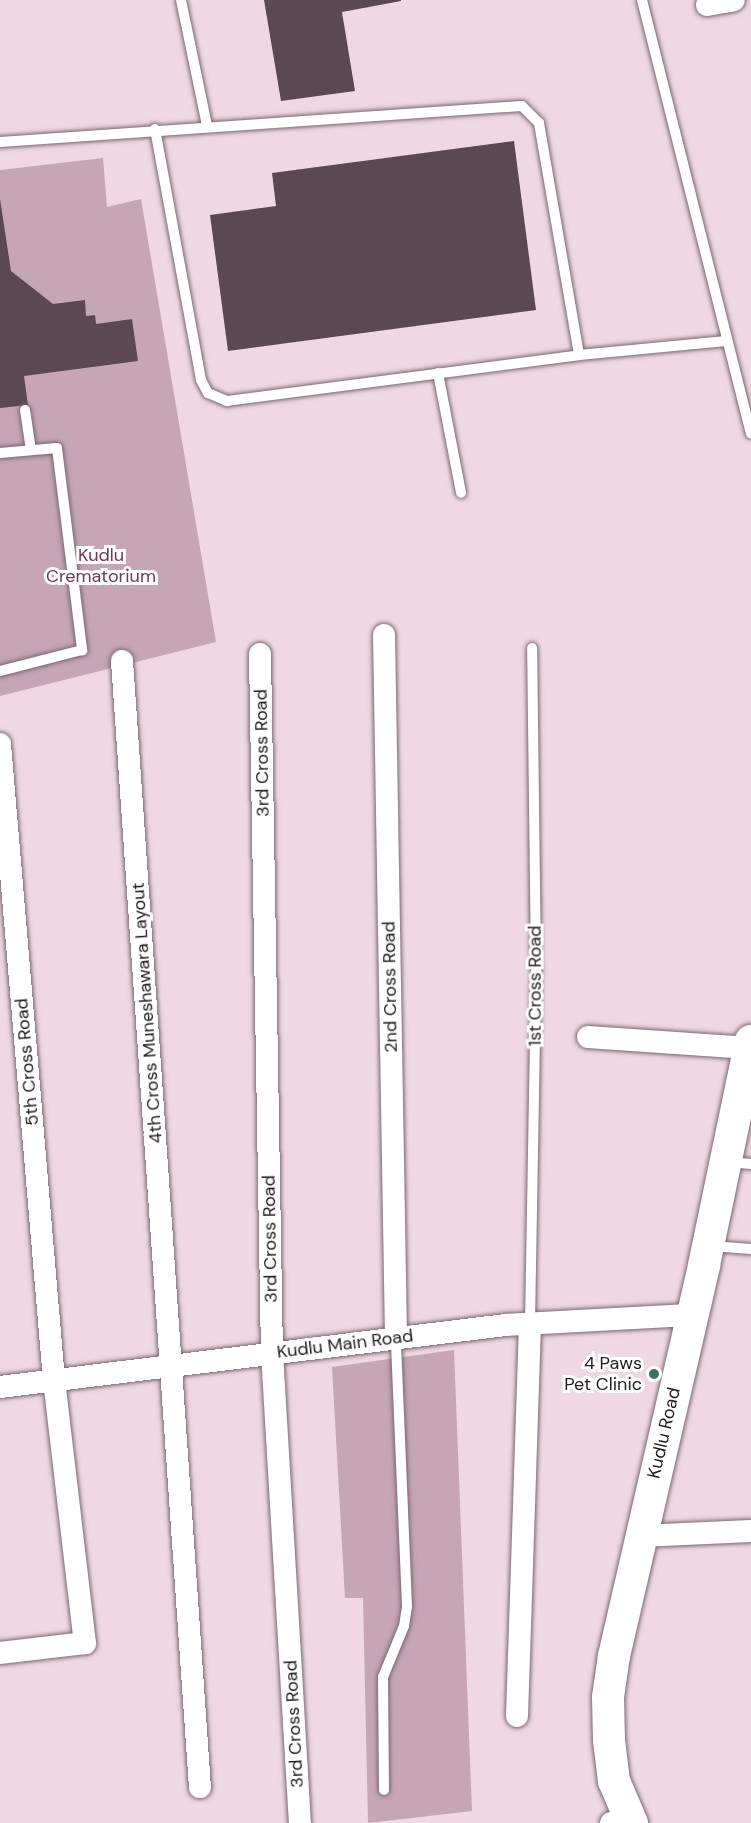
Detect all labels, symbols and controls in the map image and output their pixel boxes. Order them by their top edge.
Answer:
park label: Kudlu Crematorium [46,545,156,588]
street label: 3rd Cross Road [250,689,274,817]
street label: 4th Cross Muneshawara Layout [127,882,167,1144]
street label: 2nd Cross Road [378,921,402,1053]
street label: 1st Cross Road [524,926,546,1046]
street label: 5th Cross Road [11,997,43,1127]
street label: 3rd Cross Road [258,1175,282,1303]
street label: Kudlu Main Road [276,1325,414,1363]
place label: 4 Paws Pet Clinic [564,1353,642,1396]
marker: 4 Paws Pet Clinic [647,1367,661,1381]
street label: Kudlu Road [643,1385,685,1481]
street label: 3rd Cross Road [280,1660,308,1788]

